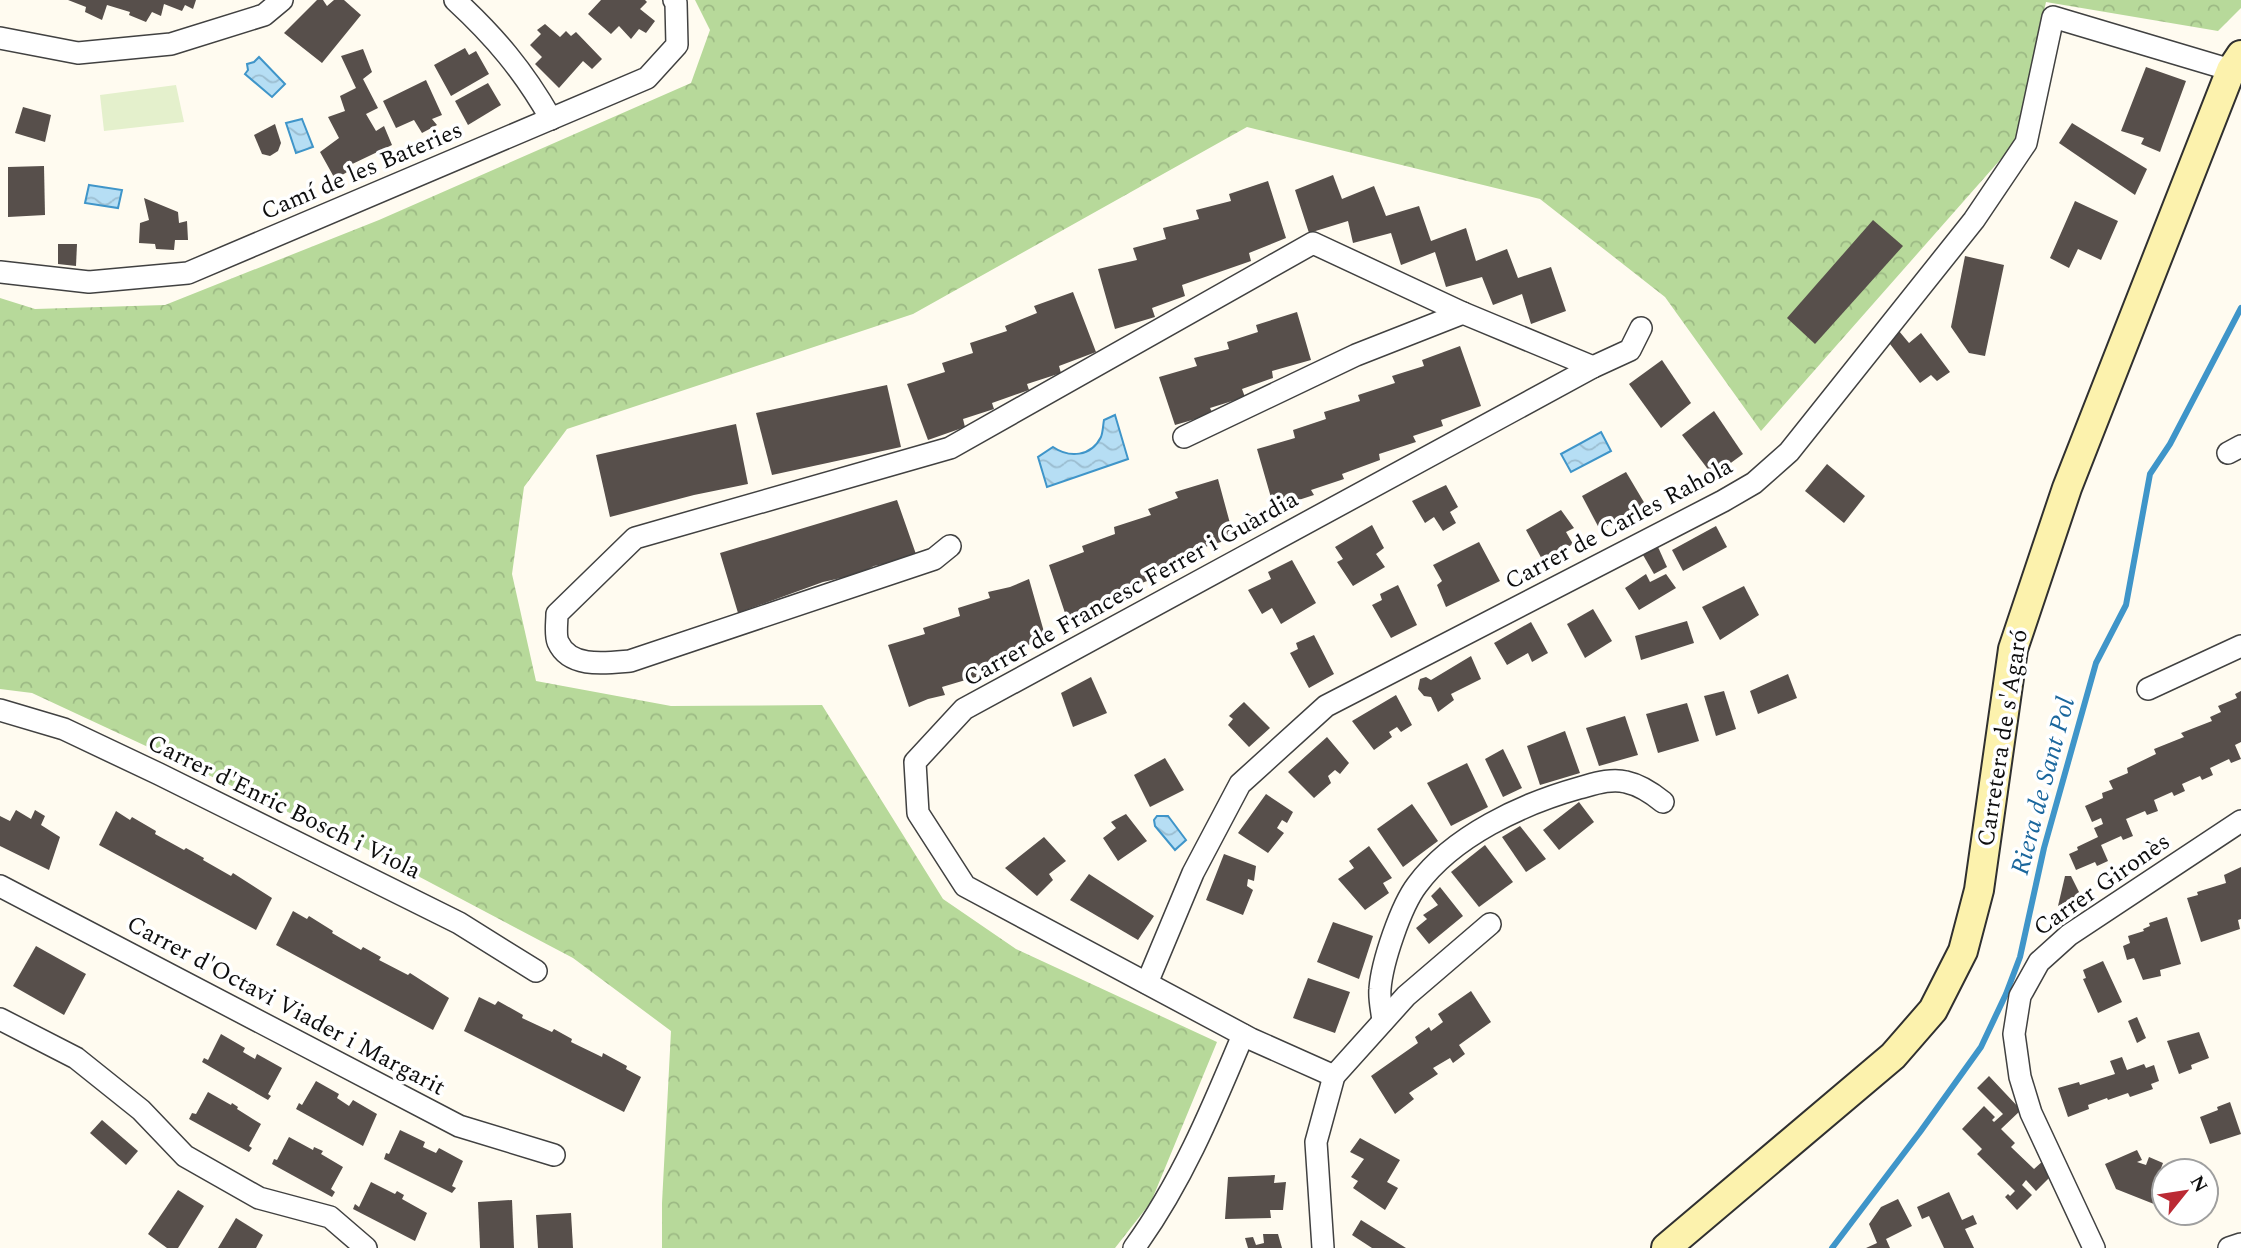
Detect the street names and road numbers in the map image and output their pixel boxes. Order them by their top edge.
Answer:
street label: Camí de les Bateries [256,112,468,230]
street label: Carrer de Carles Rahola [1499,448,1740,599]
street label: Carrer de Francesc Ferrer i Guàrdia [957,481,1305,696]
street label: Carretera de s'Agaró [1968,627,2038,849]
street label: Carrer d'Enric Bosch i Viola [141,725,427,889]
street label: Carrer Gironès [2026,824,2178,946]
street label: Carrer d'Octavi Viader i Margarit [120,906,452,1106]

